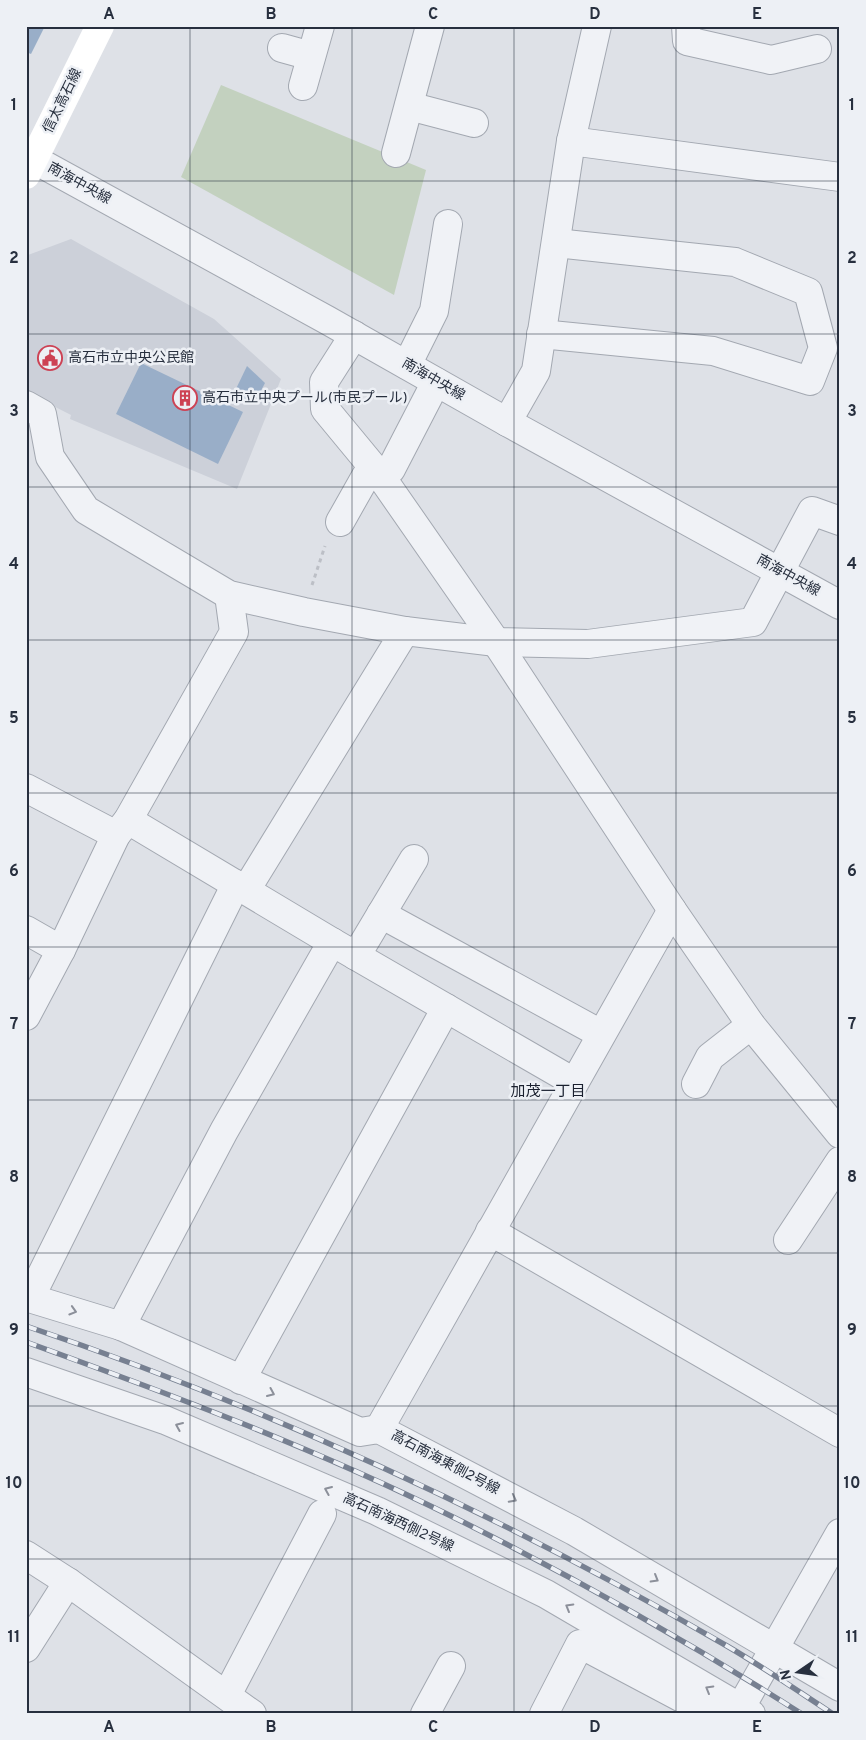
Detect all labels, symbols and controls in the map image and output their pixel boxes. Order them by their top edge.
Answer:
text: A [103,5,115,25]
text: B [265,5,277,25]
text: C [428,5,438,25]
text: D [589,5,601,25]
text: E [752,5,762,25]
street label: 信太高石線 [40,66,86,136]
text: 1 [11,96,17,116]
text: 1 [849,96,855,116]
street label: 南海中央線 [44,160,114,208]
text: 2 [9,249,19,269]
text: 2 [847,249,857,269]
public building icon: 高石市立中央公民館 [37,345,63,371]
place label: 高石市立中央公民館 [68,350,194,367]
street label: 南海中央線 [398,355,468,405]
building icon: 高石市立中央プール(市民プール) [172,385,198,411]
place label: 高石市立中央プール(市民プール) [202,390,408,407]
text: 3 [9,402,19,422]
text: 3 [847,402,857,422]
street label: 南海中央線 [753,552,823,600]
text: 4 [9,555,19,575]
text: 4 [847,555,857,575]
text: 5 [9,709,19,729]
text: 5 [847,709,857,729]
text: 6 [9,862,19,882]
text: 6 [847,862,857,882]
text: 7 [10,1015,18,1035]
text: 7 [848,1015,856,1035]
district label: 加茂一丁目 [510,1083,586,1102]
text: 8 [9,1168,19,1188]
text: 8 [847,1168,857,1188]
one-way arrow [68,1306,77,1316]
text: 9 [9,1321,19,1341]
text: 9 [847,1321,857,1341]
one-way arrow [266,1387,275,1397]
one-way arrow [175,1421,184,1432]
street label: 高石南海東側2号線 [388,1426,503,1499]
text: 10 [6,1474,22,1494]
text: 10 [844,1474,860,1494]
one-way arrow [324,1486,333,1497]
street label: 高石南海西側2号線 [340,1489,457,1556]
one-way arrow [508,1493,517,1503]
one-way arrow [649,1572,658,1582]
one-way arrow [565,1603,574,1613]
text: 11 [8,1628,20,1648]
text: 11 [846,1628,858,1648]
north arrow [774,1648,824,1698]
text: N [777,1668,796,1681]
one-way arrow [706,1685,715,1695]
text: A [103,1718,115,1738]
text: B [265,1718,277,1738]
text: C [428,1718,438,1738]
text: D [589,1718,601,1738]
text: E [752,1718,762,1738]

